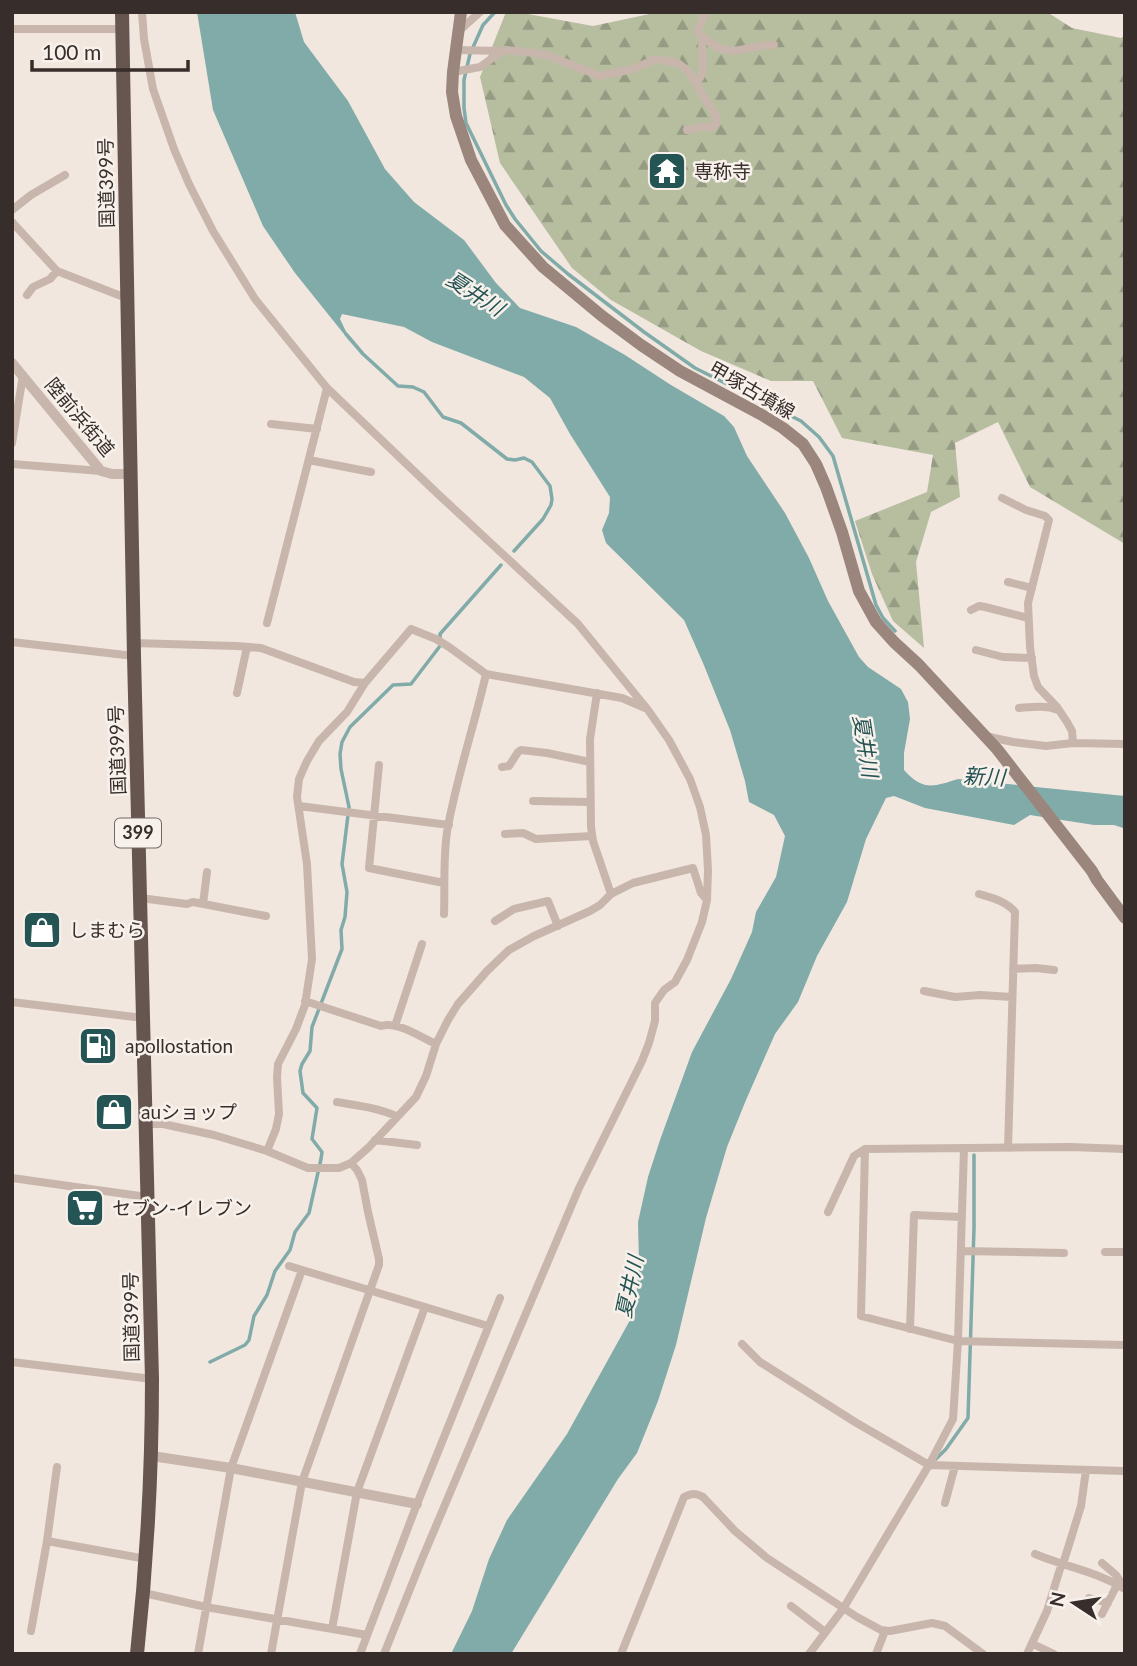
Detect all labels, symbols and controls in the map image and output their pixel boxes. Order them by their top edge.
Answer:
scale bar [32,28,187,72]
text: 100 m [42,39,101,64]
street label: 国道399号 [93,138,118,228]
temple icon: 専称寺 [646,150,688,192]
place label: 専称寺 [694,159,751,182]
water label: 夏井川 [443,265,511,321]
street label: 甲塚古墳線 [705,356,799,423]
street label: 陸前浜街道 [41,373,120,460]
street label: 国道399号 [103,705,130,795]
water label: 夏井川 [849,713,884,781]
water label: 新川 [962,762,1008,789]
road number: 399 [115,818,161,848]
shop icon: しまむら [21,909,63,951]
place label: しまむら [69,918,145,941]
fuel station icon: apollostation [77,1025,119,1067]
place label: apollostation [125,1034,233,1057]
shop icon: auショップ [93,1091,135,1133]
place label: auショップ [141,1100,237,1123]
supermarket icon: セブン-イレブン [64,1187,106,1229]
place label: セブン-イレブン [112,1196,252,1219]
water label: 夏井川 [610,1251,648,1320]
street label: 国道399号 [118,1272,143,1362]
north arrow [1039,1568,1109,1638]
text: N [1044,1590,1070,1609]

